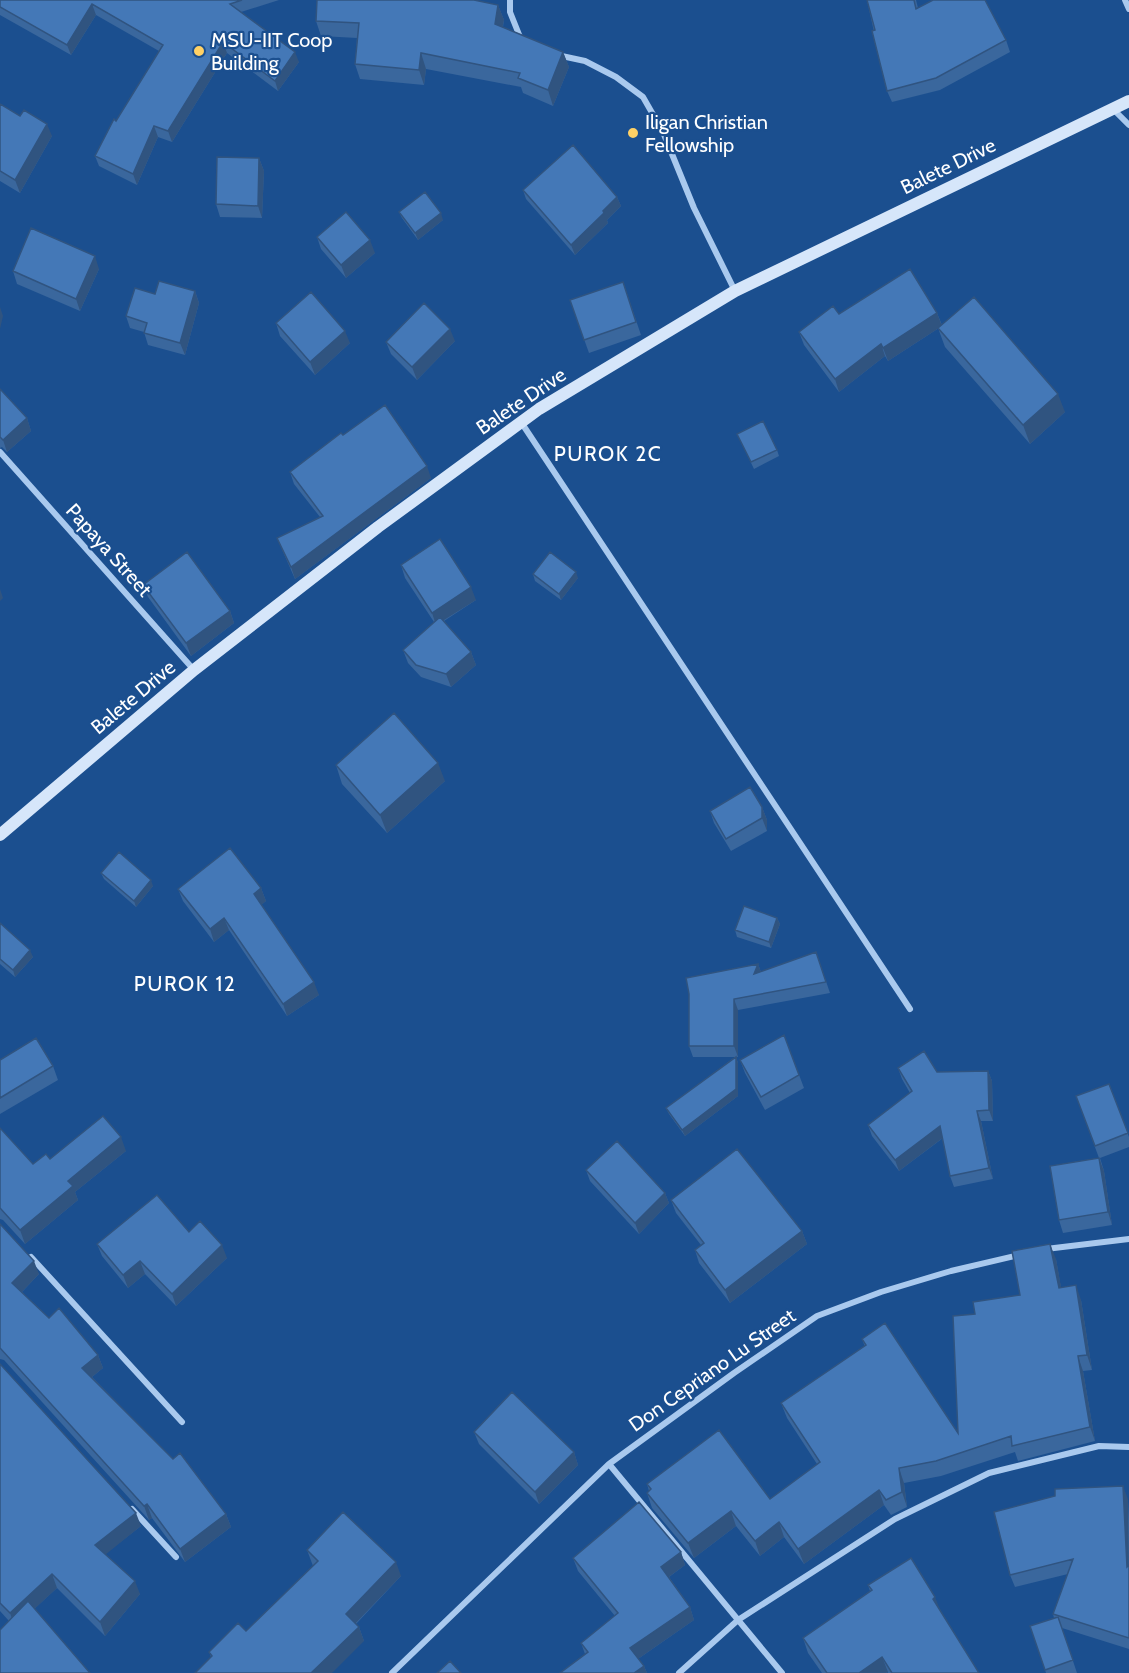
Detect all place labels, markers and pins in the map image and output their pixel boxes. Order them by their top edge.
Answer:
place label: MSU-IIT Coop Building [211,28,332,75]
marker: MSU-IIT Coop Building [192,44,206,58]
place label: Iligan Christian Fellowship [645,110,768,157]
marker: Iligan Christian Fellowship [626,126,640,140]

